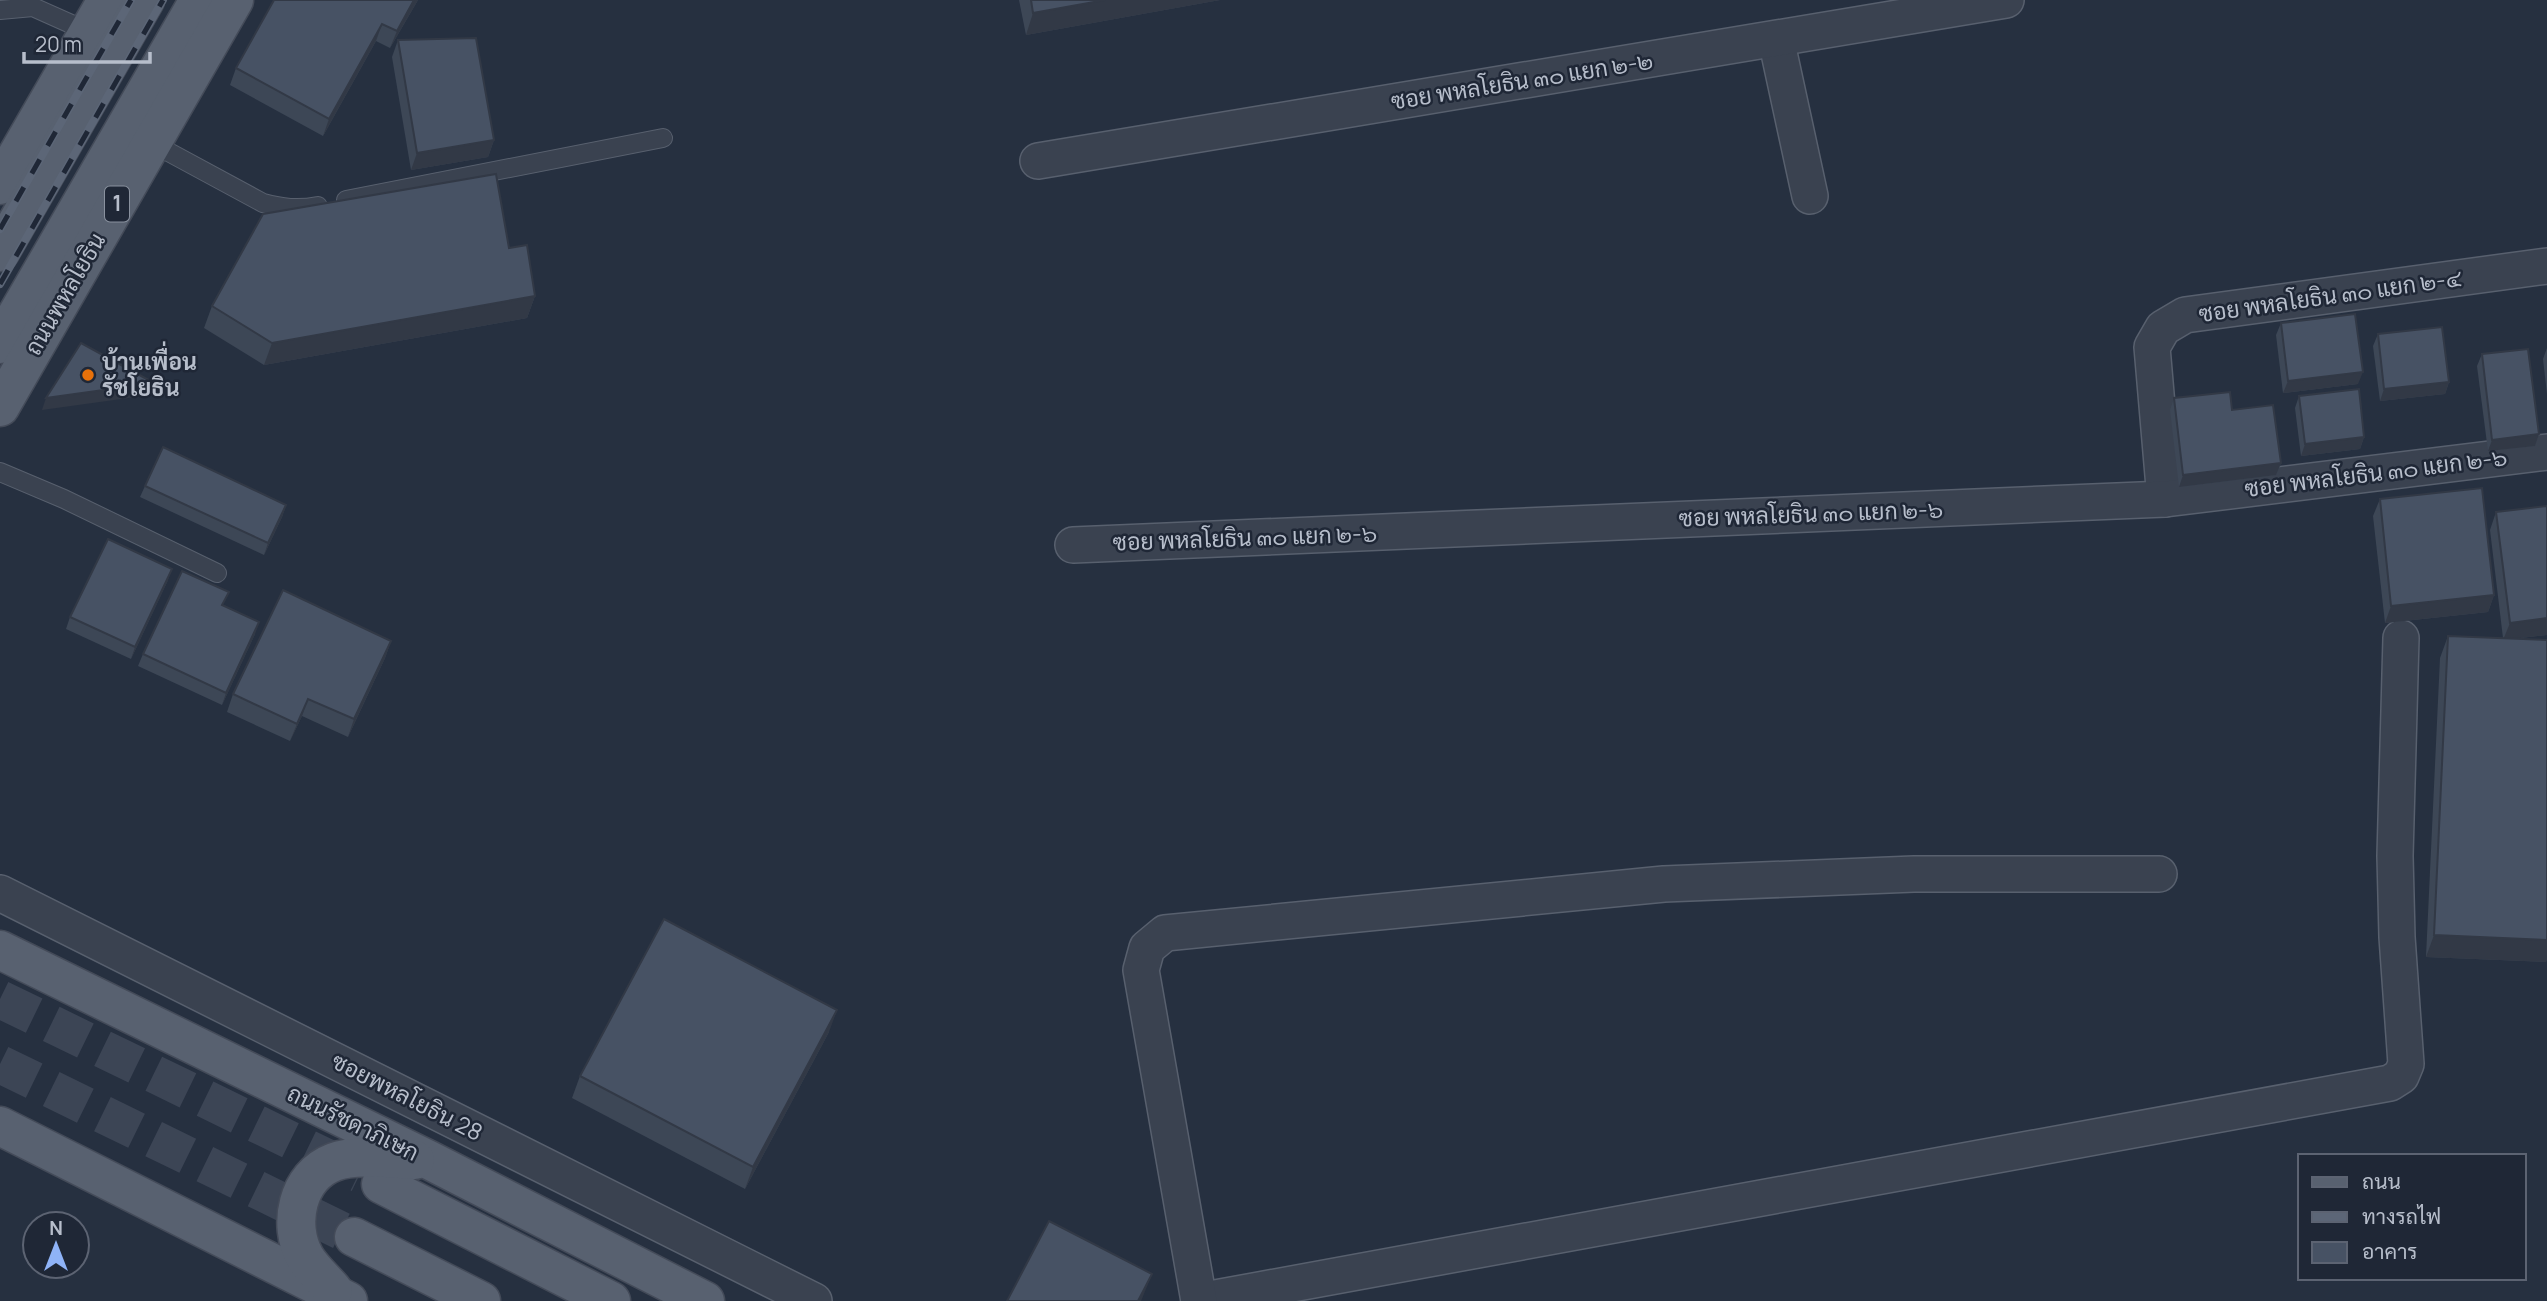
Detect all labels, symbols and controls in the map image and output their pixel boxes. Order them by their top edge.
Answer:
scale bar [24,21,150,65]
text: 20 m [35,30,82,58]
street label: ซอย พหลโยธิน ๓๐ แยก ๒-๒ [1389,43,1655,117]
road number: 1 [105,186,129,222]
street label: ถนนพหลโยธิน [16,227,112,360]
street label: ซอย พหลโยธิน ๓๐ แยก ๒-๔ [2197,261,2464,329]
place label: บ้านเพื่อน รัชโยธิน [102,341,197,403]
marker: บ้านเพื่อน รัชโยธิน [80,367,96,383]
street label: ซอย พหลโยธิน ๓๐ แยก ๒-๖ [2243,440,2509,504]
street label: ซอย พหลโยธิน ๓๐ แยก ๒-๖ [1678,492,1944,534]
street label: ซอย พหลโยธิน ๓๐ แยก ๒-๖ [1112,516,1378,558]
street label: ซอยพหลโยธิน 28 [327,1044,488,1148]
street label: ถนนรัชดาภิเษก [282,1076,425,1168]
legend [2298,1154,2526,1280]
text: ถนน [2362,1167,2401,1195]
text: ทางรถไฟ [2362,1202,2441,1230]
north arrow [21,1210,91,1280]
text: N [49,1215,63,1241]
text: อาคาร [2362,1237,2418,1265]

